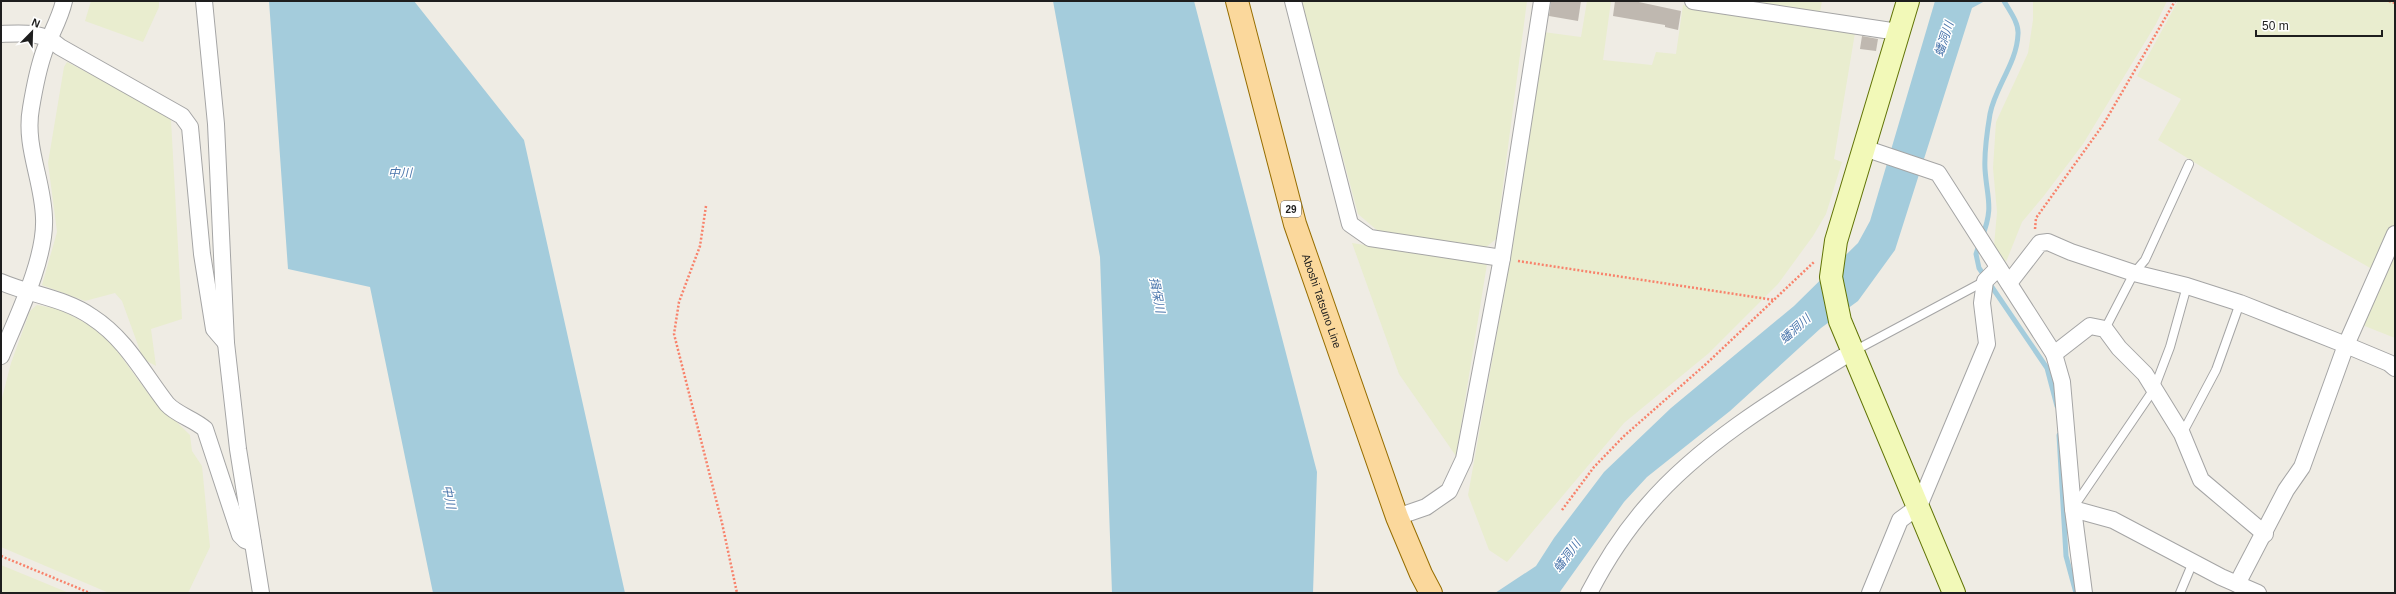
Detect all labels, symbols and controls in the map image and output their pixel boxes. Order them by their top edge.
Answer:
north arrow [12,12,52,52]
scale bar [2256,12,2382,38]
text: N [30,16,42,30]
water label: 蟠洞川 [1932,18,1957,58]
text: 50 m [2262,19,2289,33]
water label: 中川 [388,166,414,180]
road number: 29 [1281,201,1301,217]
street label: Aboshi Tatsuno Line [1300,252,1344,350]
water label: 揖保川 [1147,276,1168,316]
water label: 蟠洞川 [1777,310,1815,346]
water label: 中川 [440,484,459,512]
water label: 蟠洞川 [1551,536,1585,575]

